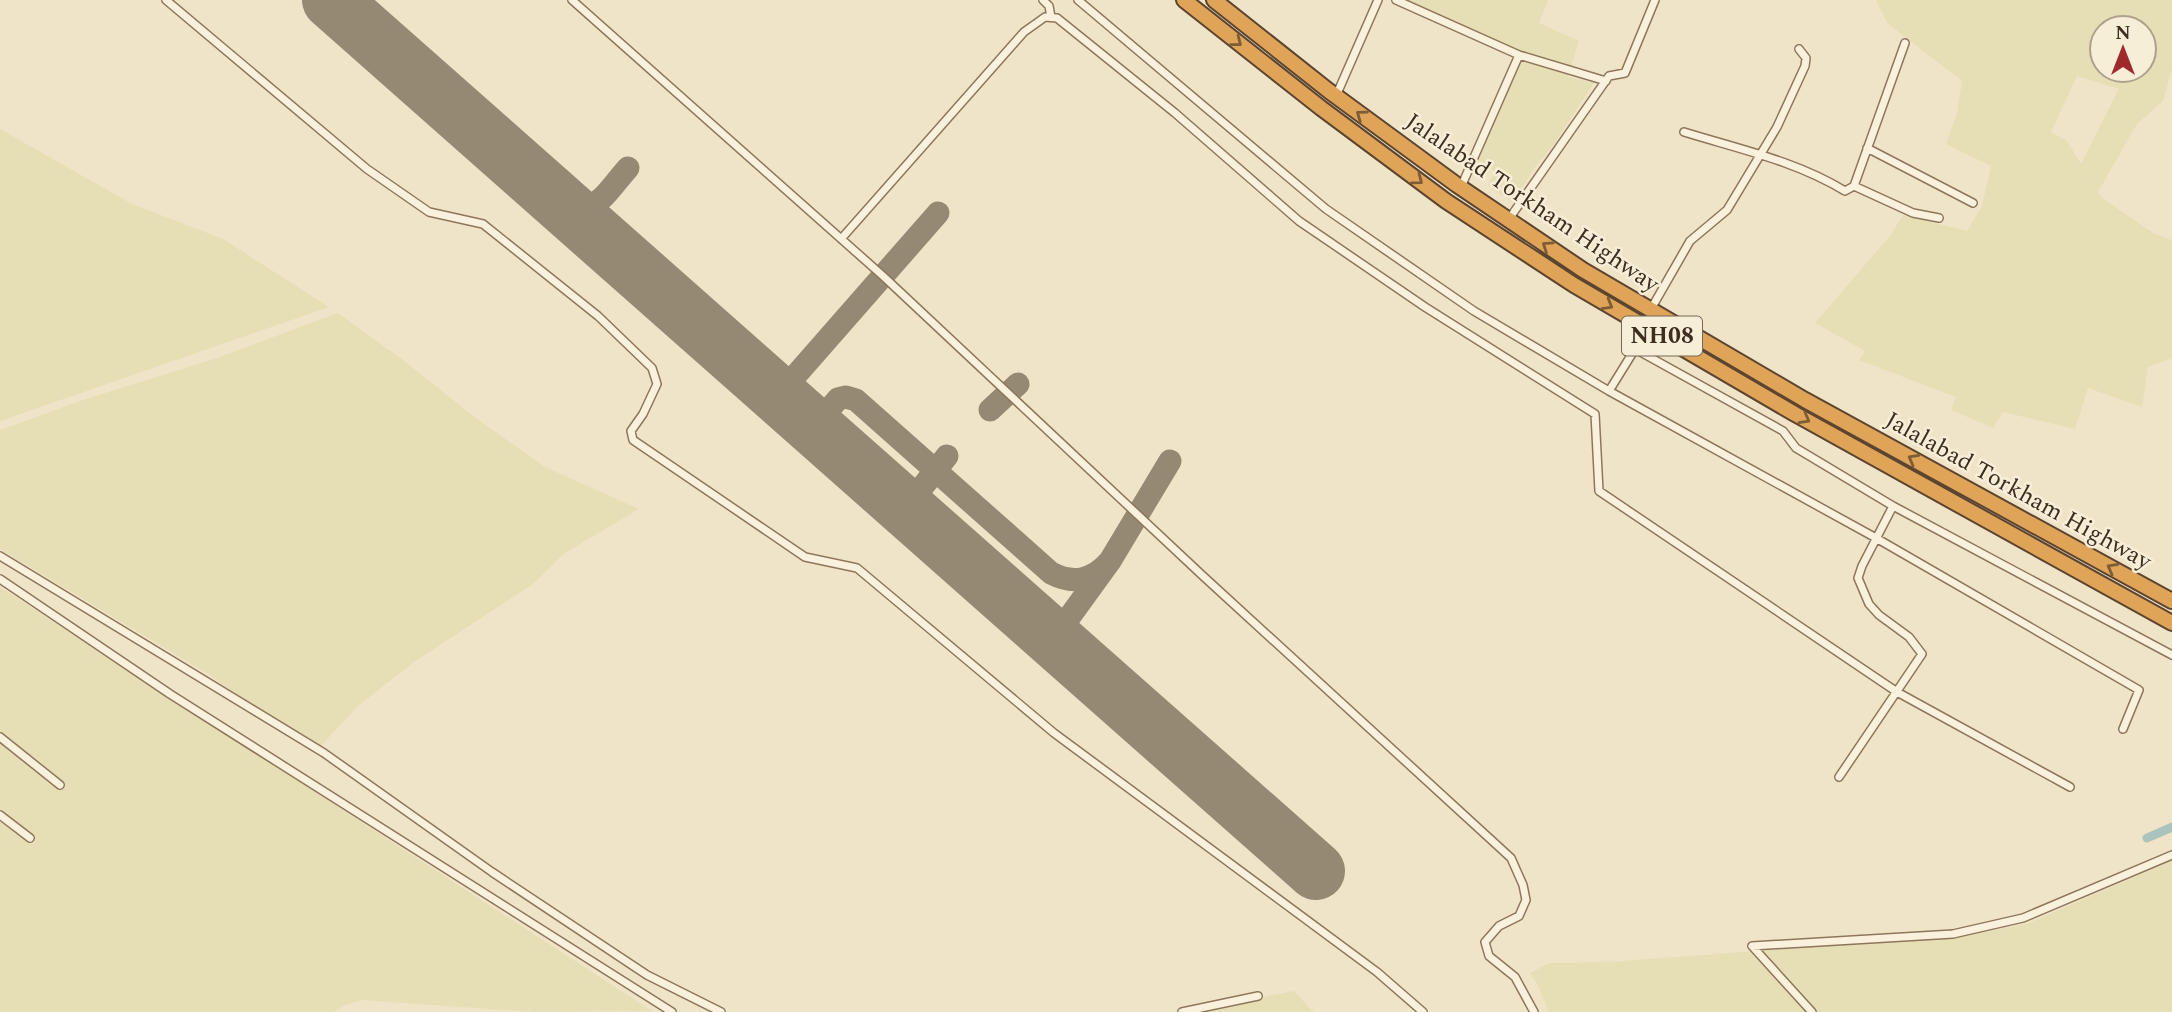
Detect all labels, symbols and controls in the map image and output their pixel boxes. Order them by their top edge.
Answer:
north arrow [2088,14,2158,84]
text: N [2115,19,2131,48]
one-way arrow [1230,34,1242,47]
street label: Jalalabad Torkham Highway [1398,104,1668,303]
one-way arrow [1356,111,1369,123]
one-way arrow [1410,172,1423,185]
one-way arrow [1542,242,1555,254]
one-way arrow [1601,297,1614,310]
road number: NH08 [1622,316,1702,356]
street label: Jalalabad Torkham Highway [1878,403,2159,580]
one-way arrow [1798,411,1810,424]
one-way arrow [1908,454,1920,467]
one-way arrow [2107,563,2120,576]

